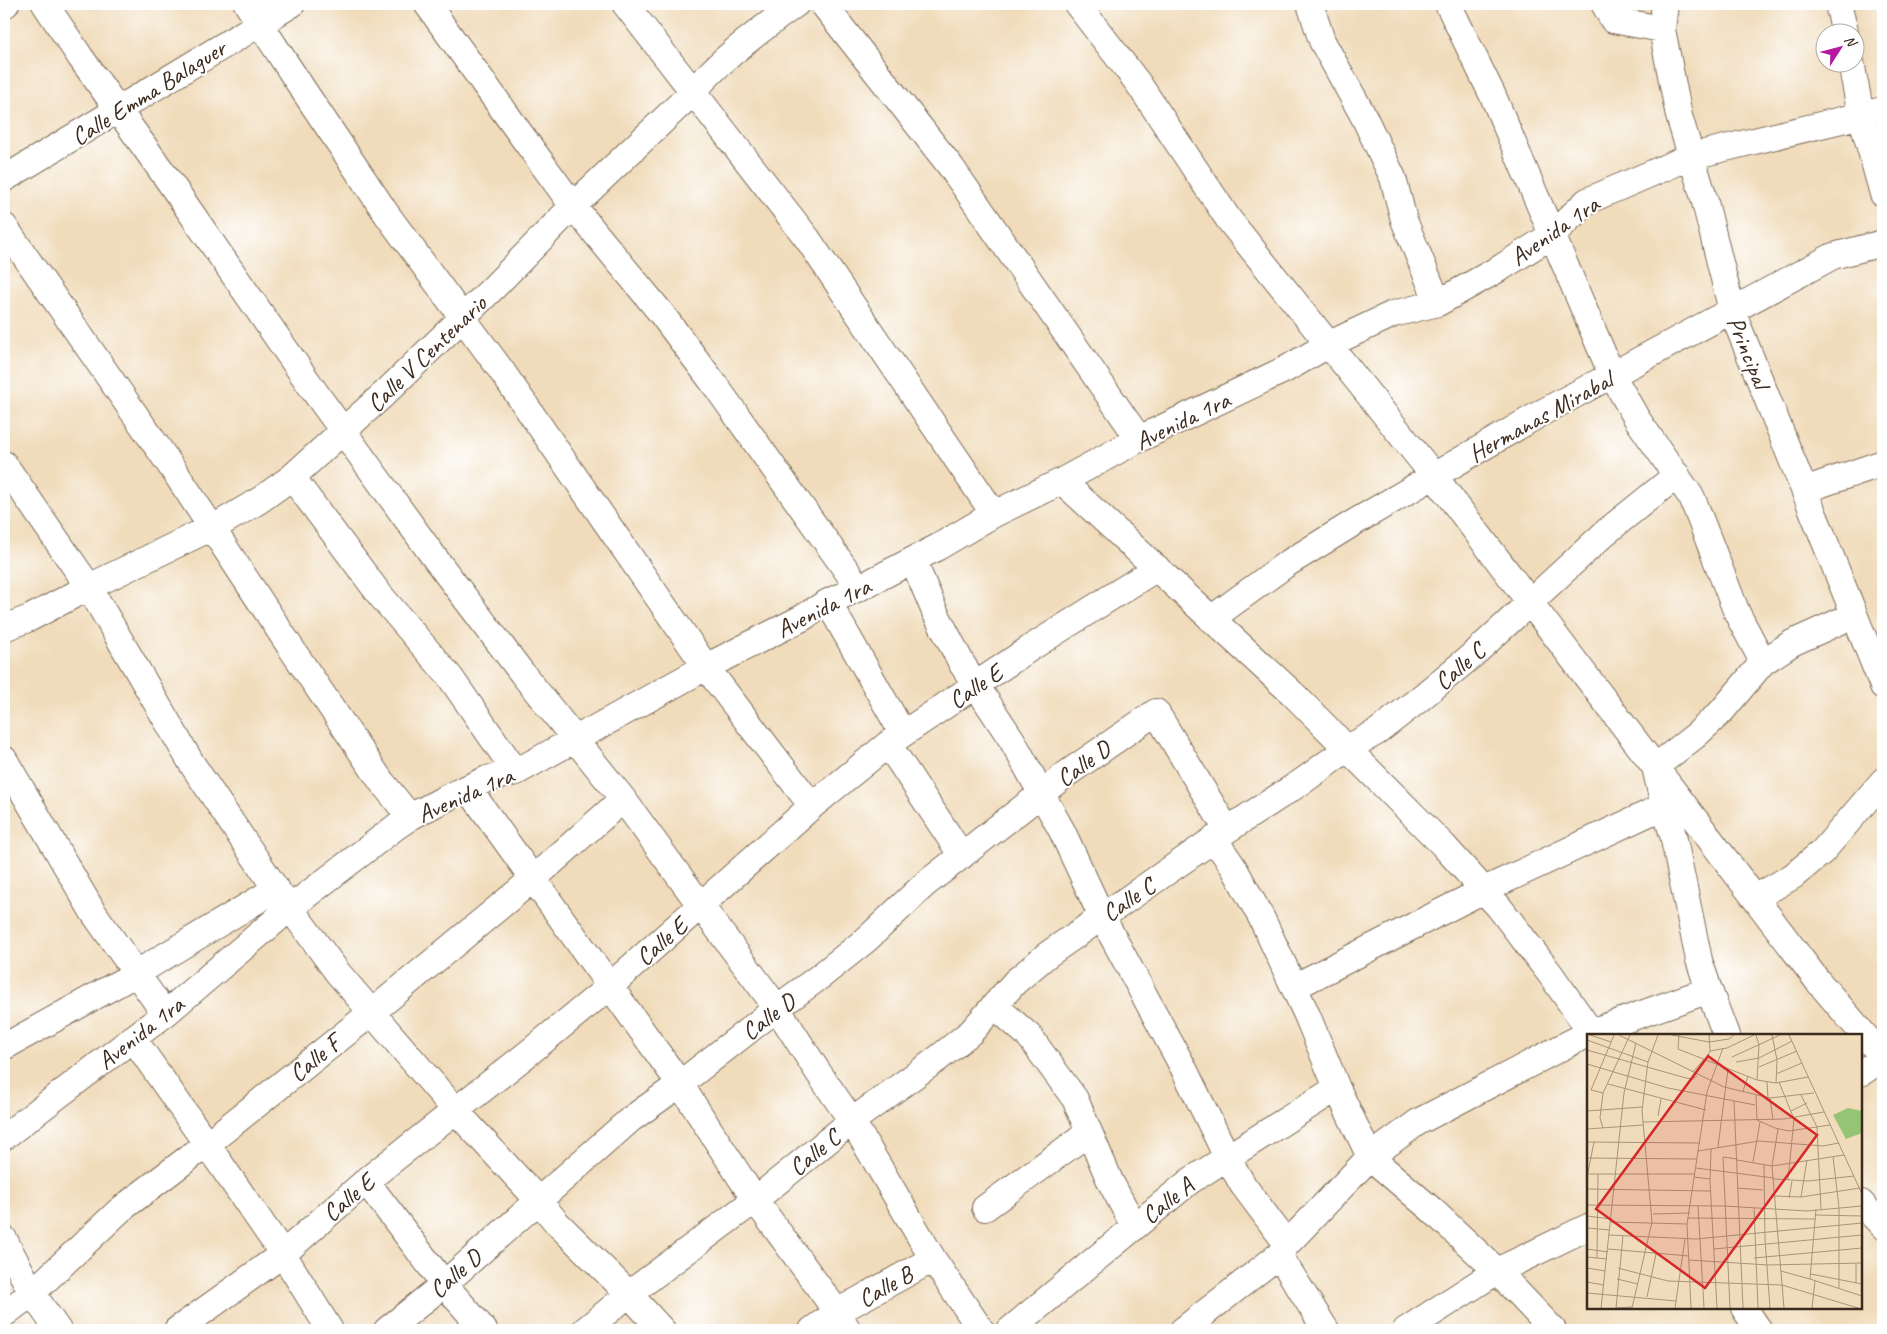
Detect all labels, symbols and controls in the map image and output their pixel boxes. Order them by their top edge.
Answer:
north arrow [1814,22,1864,72]
street label: Calle Emma Balaguer [65,31,234,153]
text: N [1841,32,1861,51]
street label: Avenida 1ra [1504,187,1607,273]
street label: Calle V Centenario [360,287,494,419]
street label: Principal [1719,312,1779,397]
street label: Hermanas Mirabal [1463,362,1622,470]
street label: Avenida 1ra [1130,383,1237,458]
street label: Avenida 1ra [771,570,878,645]
street label: Calle C [1427,634,1494,698]
street label: Calle E [942,656,1011,716]
street label: Calle D [1050,732,1118,794]
street label: Avenida 1ra [412,759,520,830]
street label: Calle C [1096,869,1164,929]
street label: Calle E [629,909,696,973]
street label: Calle D [735,985,803,1048]
street label: Avenida 1ra [91,988,192,1077]
street label: Calle F [282,1025,351,1089]
inset map [1587,1034,1862,1309]
street label: Calle C [782,1120,849,1183]
street label: Calle E [316,1165,383,1229]
street label: Calle A [1135,1169,1201,1231]
street label: Calle D [423,1241,490,1305]
street label: Calle B [852,1258,921,1315]

